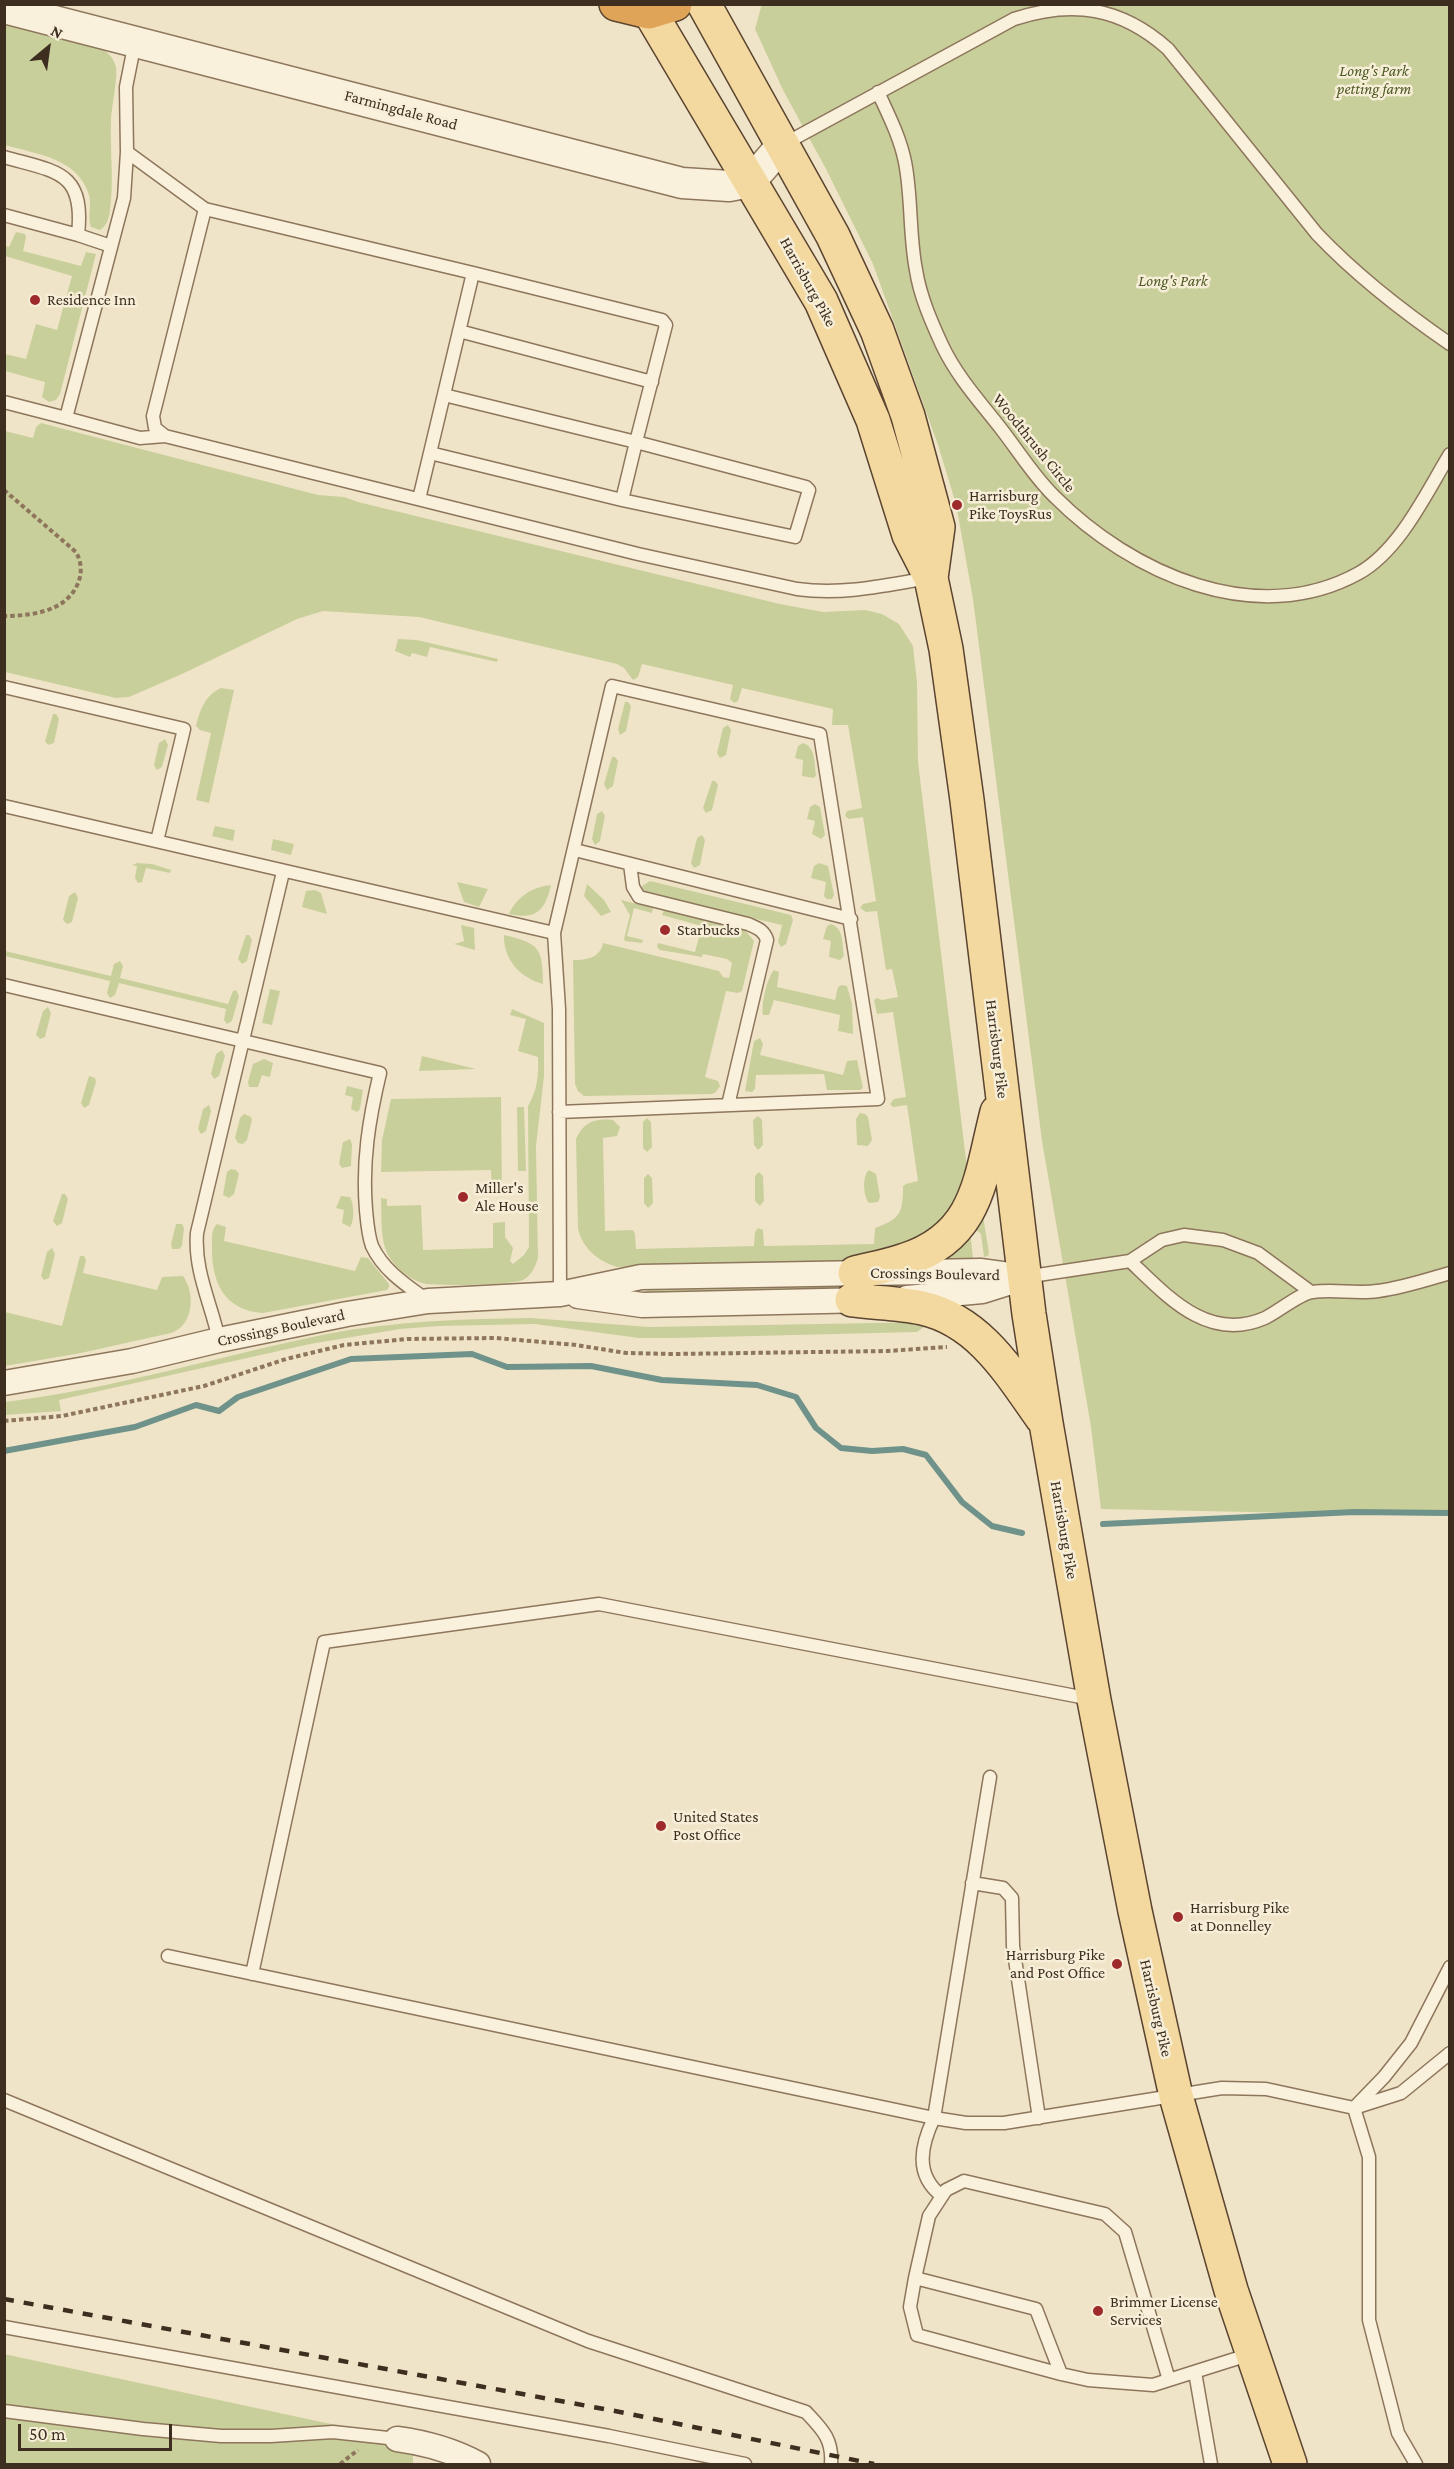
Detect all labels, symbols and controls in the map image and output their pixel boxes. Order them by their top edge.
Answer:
north arrow [18,18,78,78]
text: N [48,22,66,42]
park label: Long's Park petting farm [1337,61,1411,99]
street label: Farmingdale Road [342,86,460,134]
street label: Harrisburg Pike [776,234,840,330]
park label: Long's Park [1138,271,1208,291]
place label: Residence Inn [47,290,136,310]
marker: Residence Inn [28,293,42,307]
street label: Woodthrush Circle [988,390,1080,496]
place label: Harrisburg Pike ToysRus [969,486,1052,524]
marker: Harrisburg Pike ToysRus [950,498,964,512]
place label: Starbucks [677,920,740,940]
marker: Starbucks [658,923,672,937]
street label: Harrisburg Pike [981,999,1013,1099]
place label: Miller's Ale House [475,1178,539,1216]
marker: Miller's Ale House [456,1190,470,1204]
street label: Crossings Boulevard [870,1263,1000,1285]
street label: Crossings Boulevard [216,1305,346,1351]
street label: Harrisburg Pike [1046,1479,1082,1581]
place label: United States Post Office [673,1807,758,1845]
marker: United States Post Office [654,1819,668,1833]
place label: Harrisburg Pike at Donnelley [1190,1898,1289,1936]
marker: Harrisburg Pike at Donnelley [1171,1910,1185,1924]
place label: Harrisburg Pike and Post Office [1006,1945,1105,1983]
marker: Harrisburg Pike and Post Office [1110,1957,1124,1971]
street label: Harrisburg Pike [1135,1957,1177,2059]
place label: Brimmer License Services [1110,2292,1218,2330]
marker: Brimmer License Services [1091,2304,1105,2318]
scale bar [21,2412,176,2450]
text: 50 m [29,2424,66,2444]

